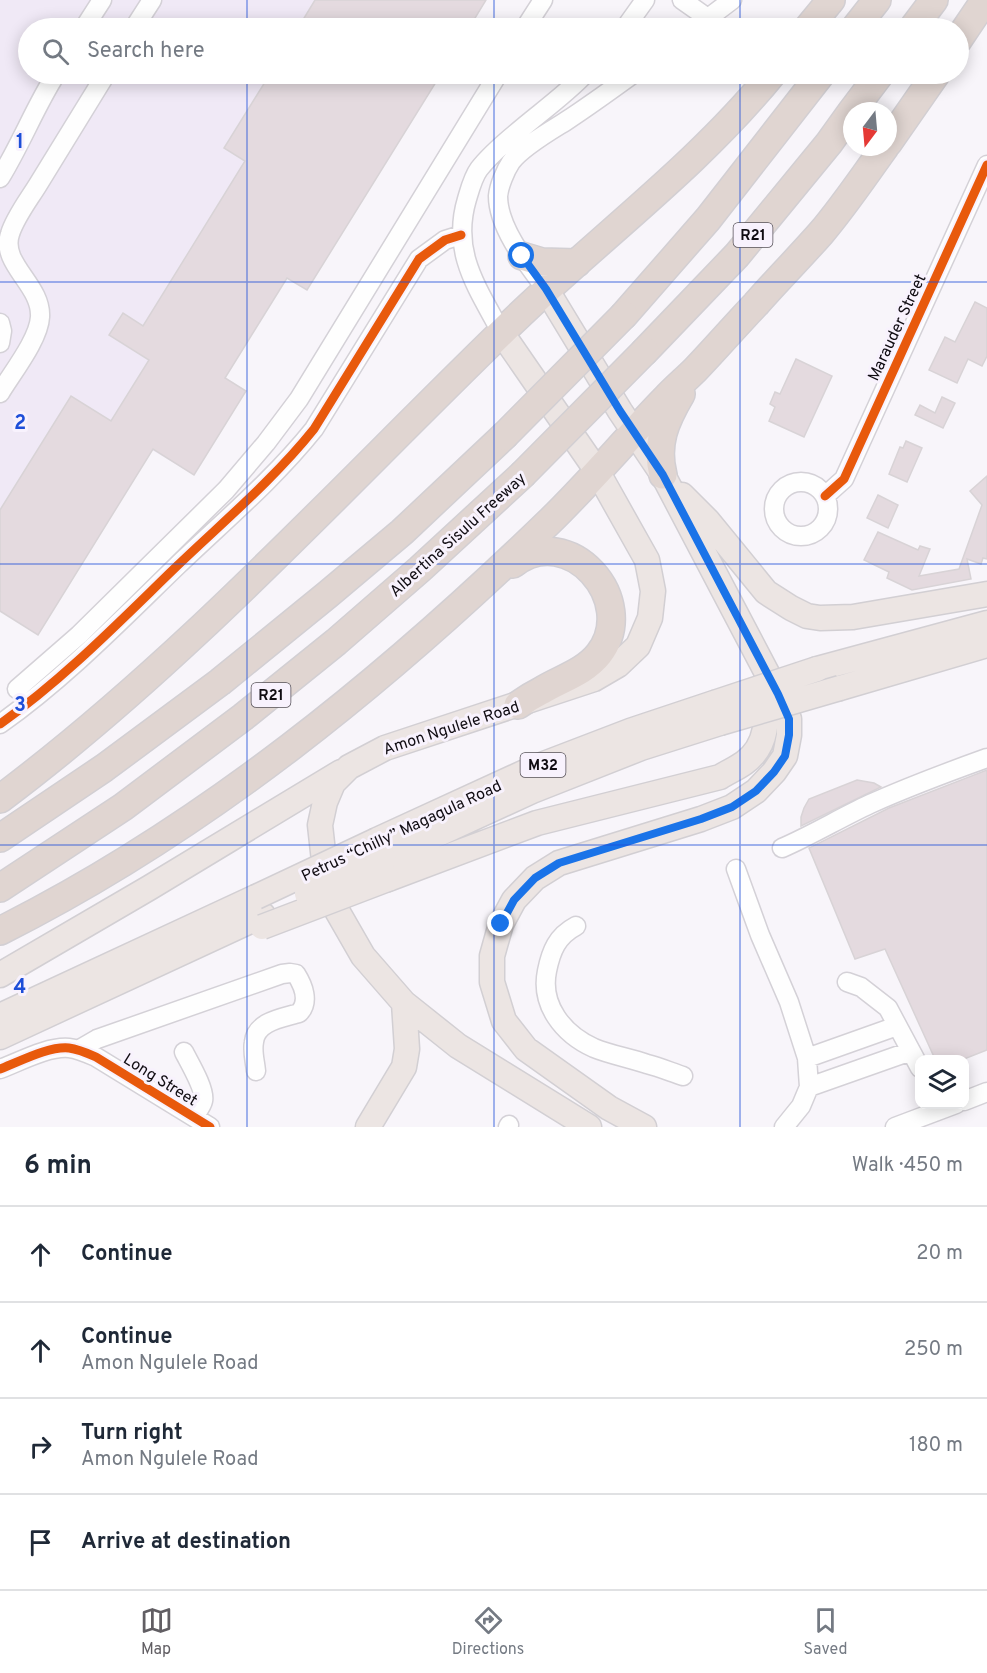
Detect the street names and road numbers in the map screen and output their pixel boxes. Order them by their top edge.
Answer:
road number: R21 [734,223,772,247]
street label: Marauder Street [864,271,931,385]
street label: Albertina Sisulu Freeway [386,469,531,602]
road number: R21 [252,683,290,707]
street label: Amon Ngulele Road [381,697,522,760]
road number: M32 [520,753,566,777]
street label: Petrus “Chilly” Magagula Road [299,777,505,887]
street label: Long Street [119,1050,201,1111]

